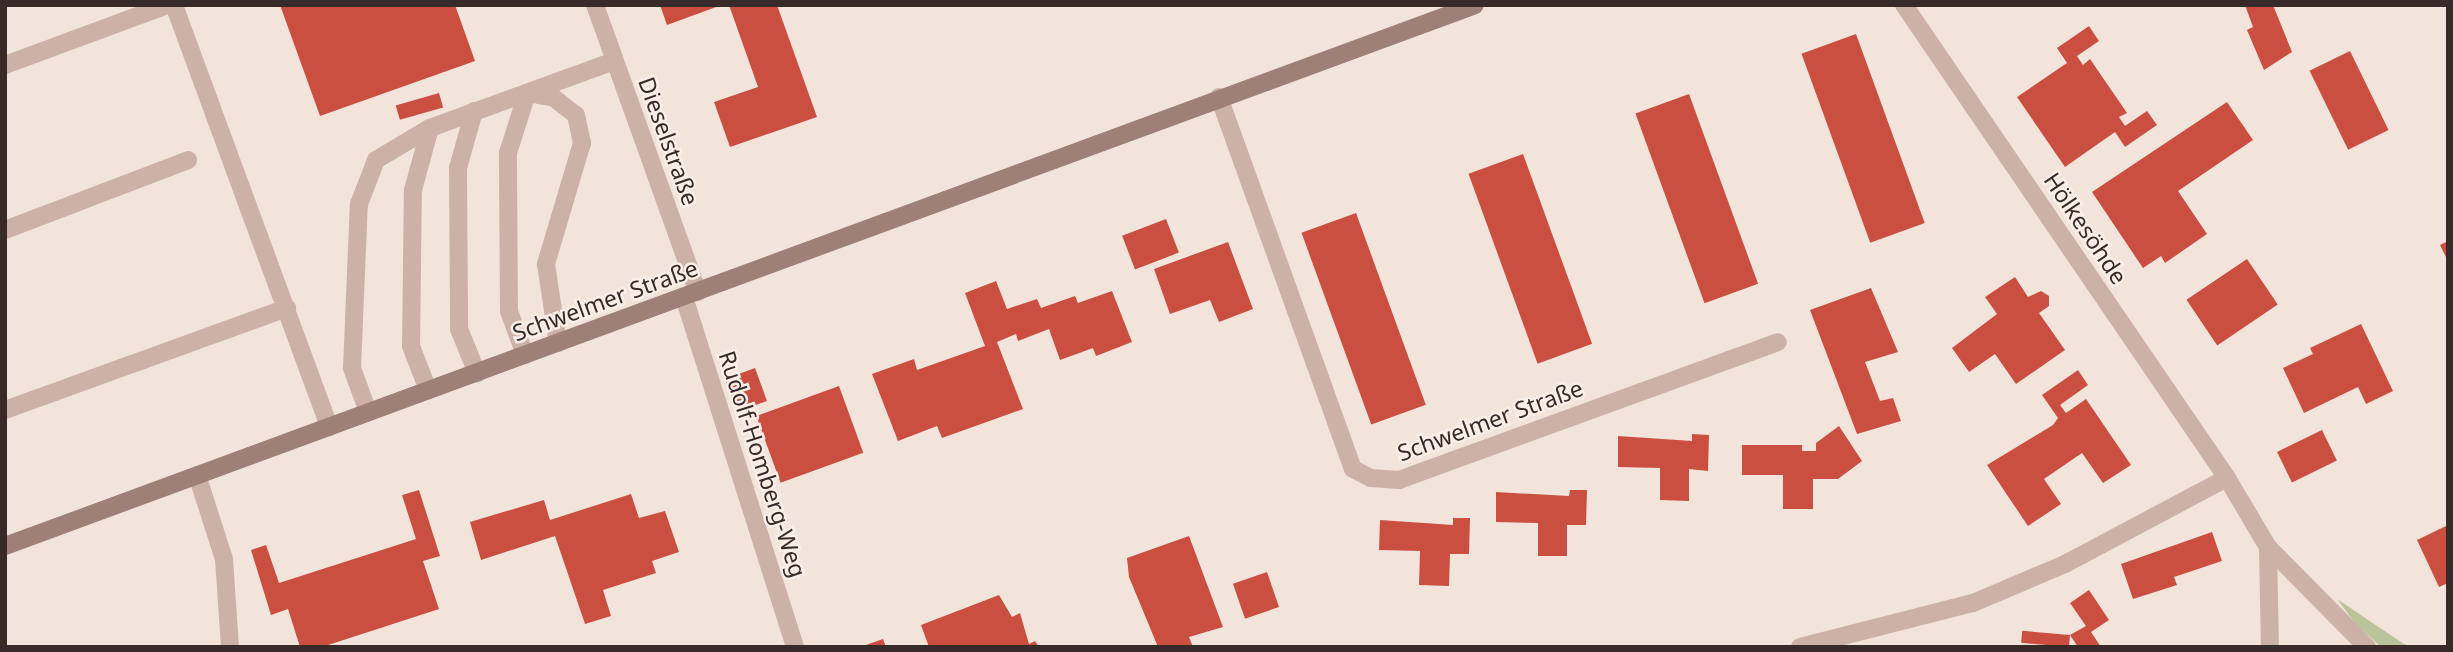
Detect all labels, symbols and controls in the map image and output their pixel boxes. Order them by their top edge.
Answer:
street label: Dieselstraße [633,73,705,209]
street label: Hölkesöhde [2039,167,2133,289]
street label: Schwelmer Straße [509,254,701,346]
street label: Rudolf-Homberg-Weg [713,347,813,581]
street label: Schwelmer Straße [1394,374,1586,466]

